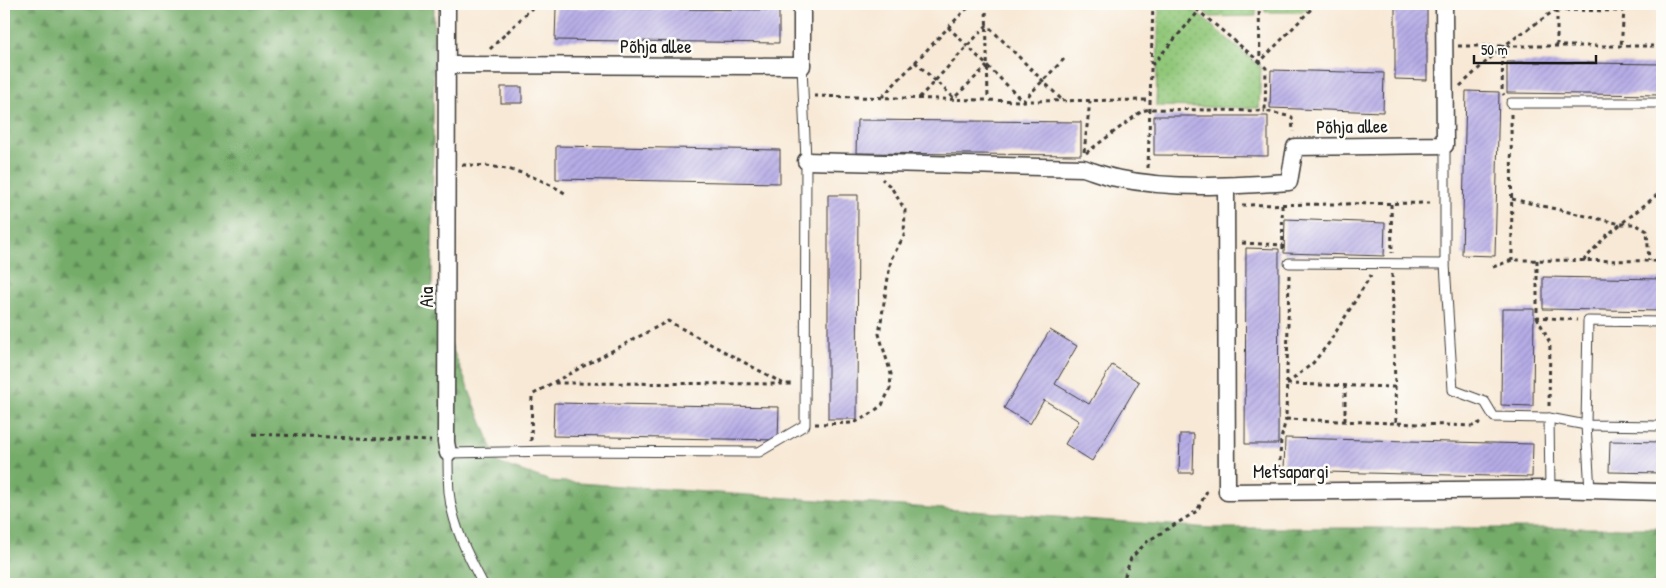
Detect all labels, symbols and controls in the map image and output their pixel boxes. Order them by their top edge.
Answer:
scale bar [1474,32,1596,64]
street label: Põhja allee [620,33,692,59]
text: 50 m [1481,39,1508,60]
street label: Põhja allee [1316,112,1389,140]
street label: Aia [413,286,439,307]
street label: Metsapargi [1253,458,1329,484]

